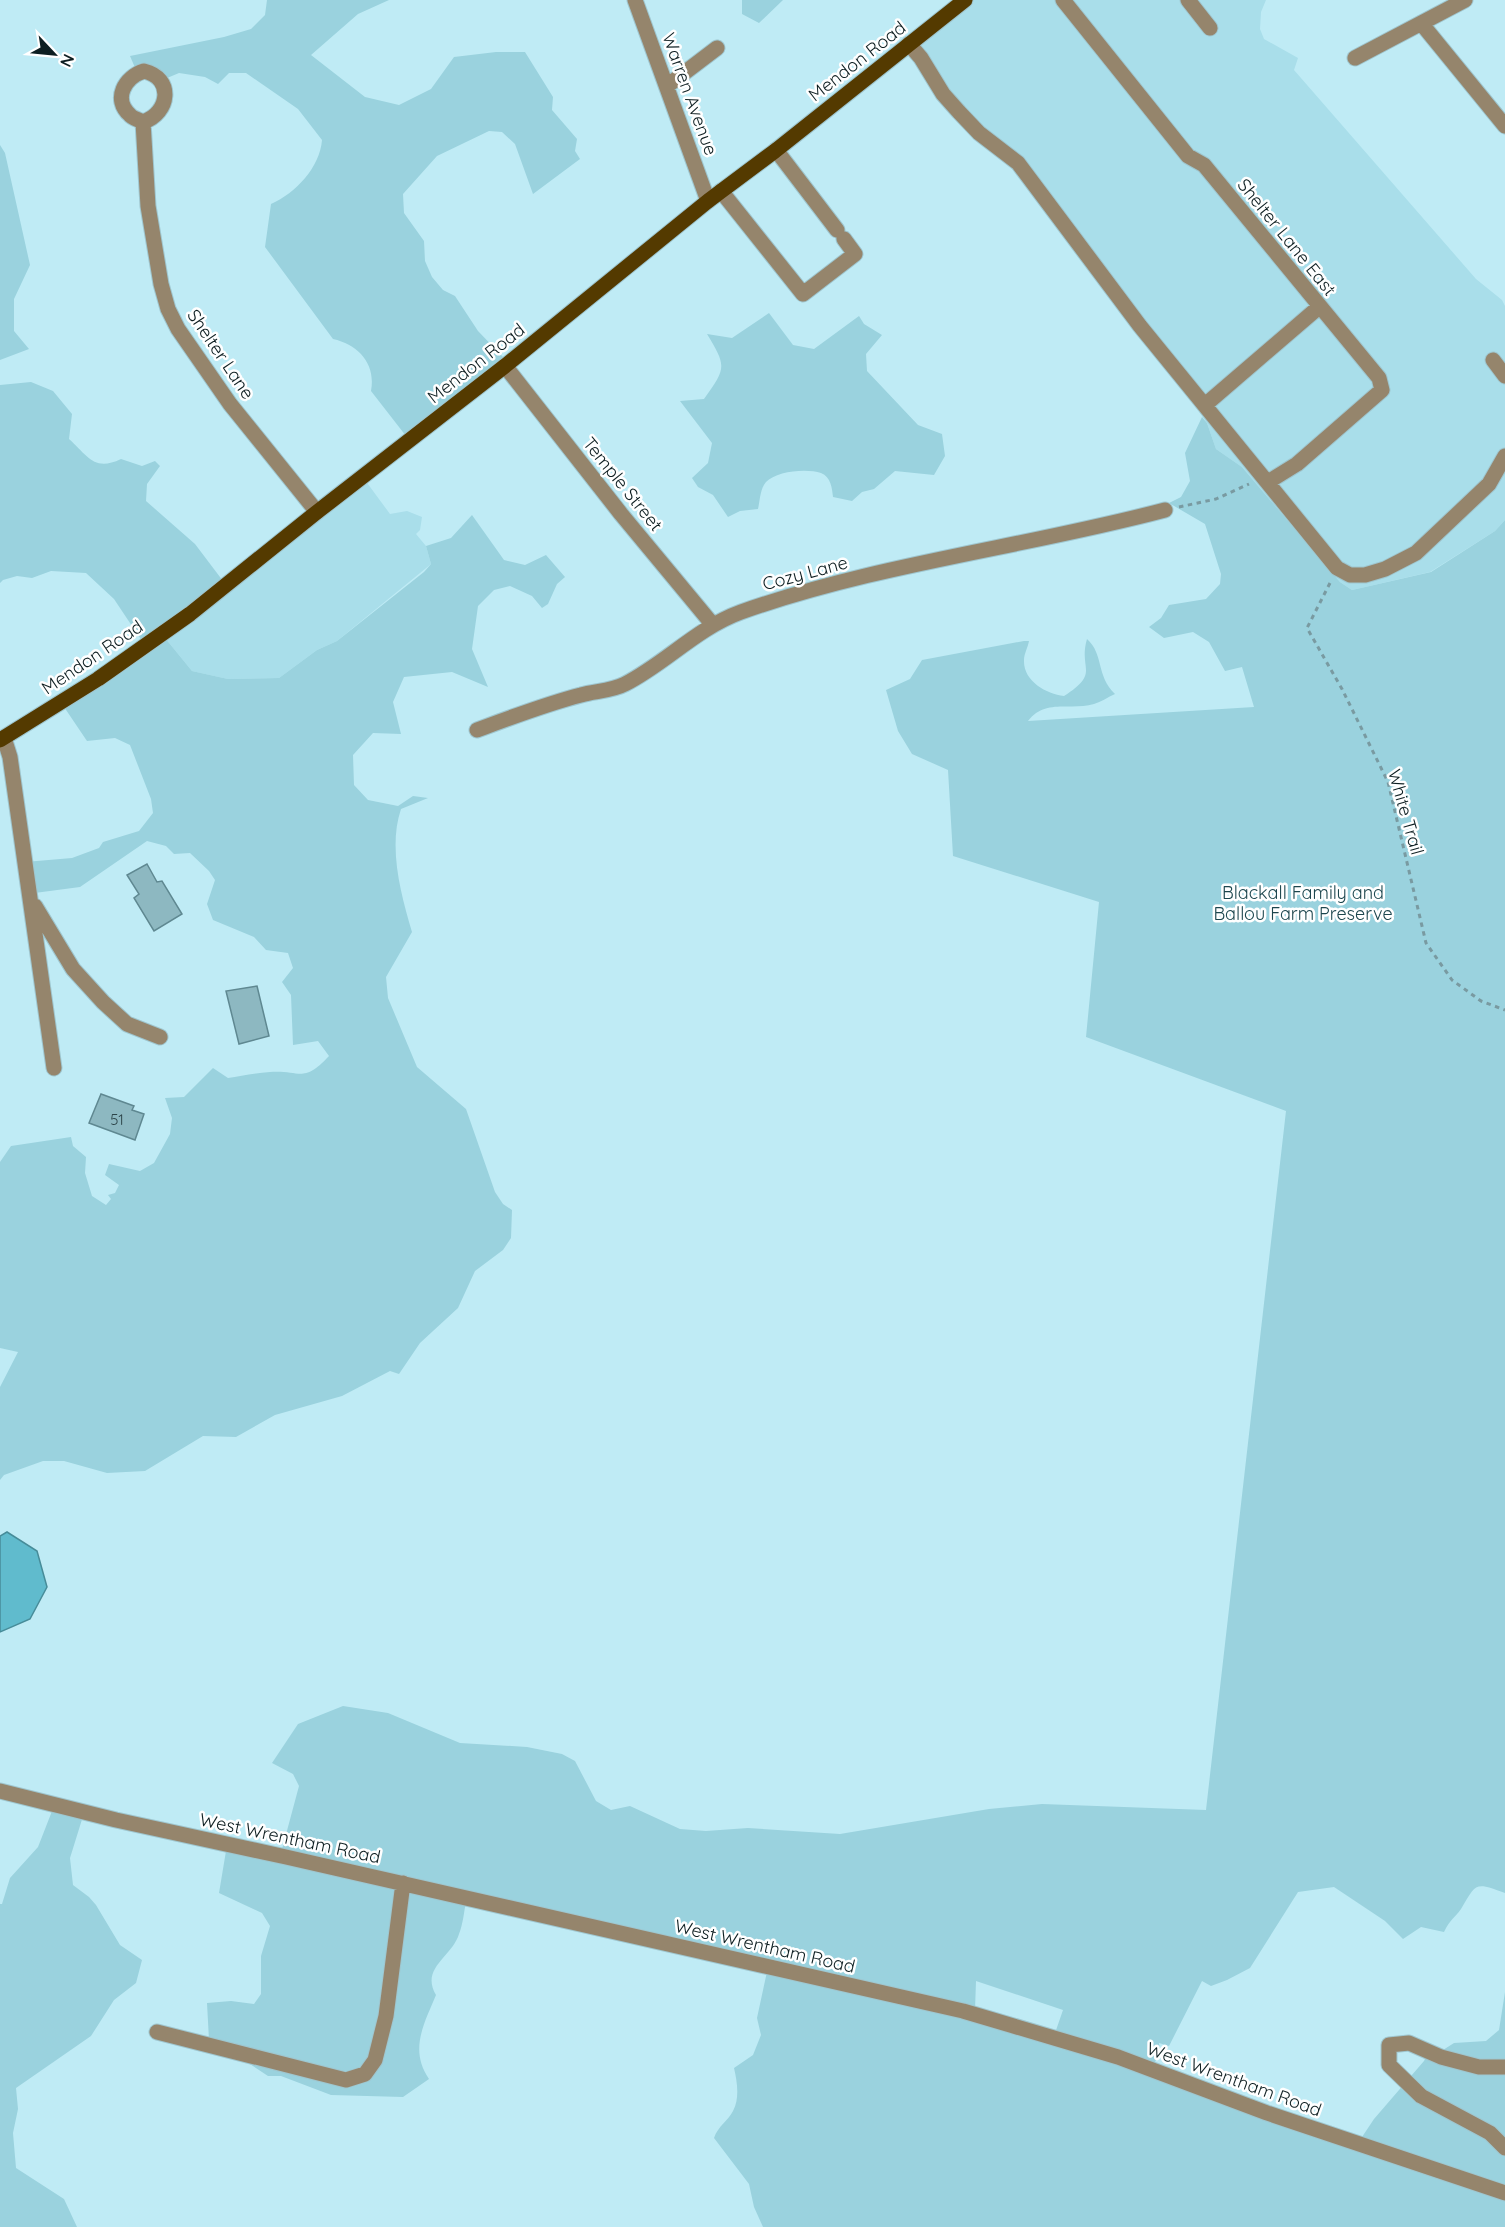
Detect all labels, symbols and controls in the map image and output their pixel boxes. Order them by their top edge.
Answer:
street label: Mendon Road [804,16,910,106]
north arrow [24,24,84,84]
street label: Warren Avenue [657,30,723,158]
text: N [56,51,79,70]
street label: Shelter Lane East [1233,174,1341,300]
street label: Shelter Lane [182,305,260,403]
street label: Mendon Road [423,318,529,408]
street label: Temple Street [578,432,668,536]
street label: Cozy Lane [760,551,850,595]
street label: Mendon Road [37,615,147,699]
street label: White Trail [1383,767,1429,857]
park label: Blackall Family and Ballou Farm Preserve [1213,881,1393,925]
house number: 51 [110,1110,124,1129]
street label: West Wrentham Road [197,1808,383,1868]
street label: West Wrentham Road [673,1914,857,1978]
street label: West Wrentham Road [1143,2037,1325,2121]

